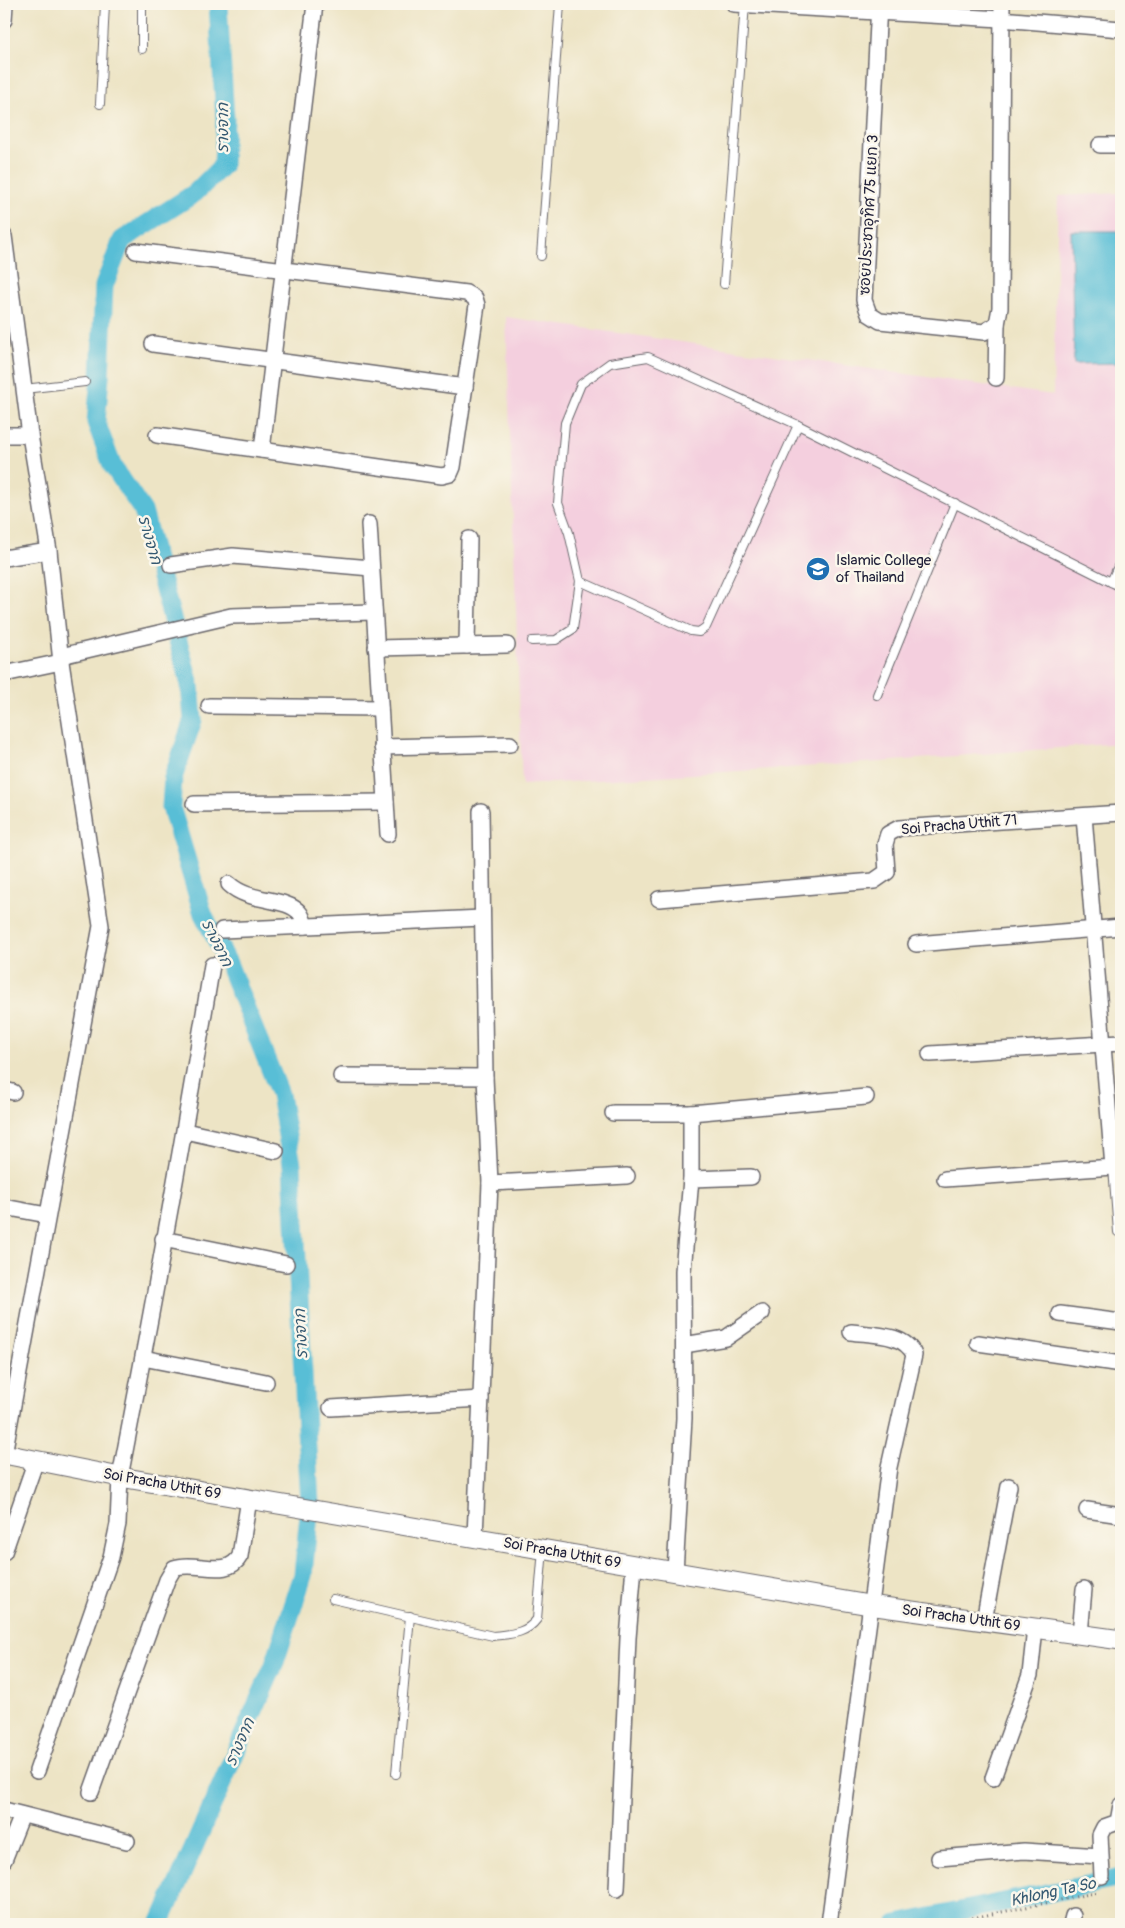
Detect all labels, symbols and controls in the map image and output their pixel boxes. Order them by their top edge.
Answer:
water label: รางจาก [213,102,233,153]
street label: ซอยประชาอุทิศ 75 แยก 3 [855,134,884,296]
water label: รางจาก [133,513,167,568]
place label: Islamic College of Thailand [836,551,932,587]
school or university icon: Islamic College of Thailand [805,556,831,582]
street label: Soi Pracha Uthit 71 [900,810,1018,840]
water label: รางจาก [197,916,237,971]
water label: รางจาก [290,1308,312,1360]
street label: Soi Pracha Uthit 69 [102,1464,222,1504]
street label: Soi Pracha Uthit 69 [502,1533,622,1573]
street label: Soi Pracha Uthit 69 [901,1600,1021,1636]
water label: รางจาก [221,1714,260,1769]
water label: Khlong Ta So [1009,1873,1099,1911]

